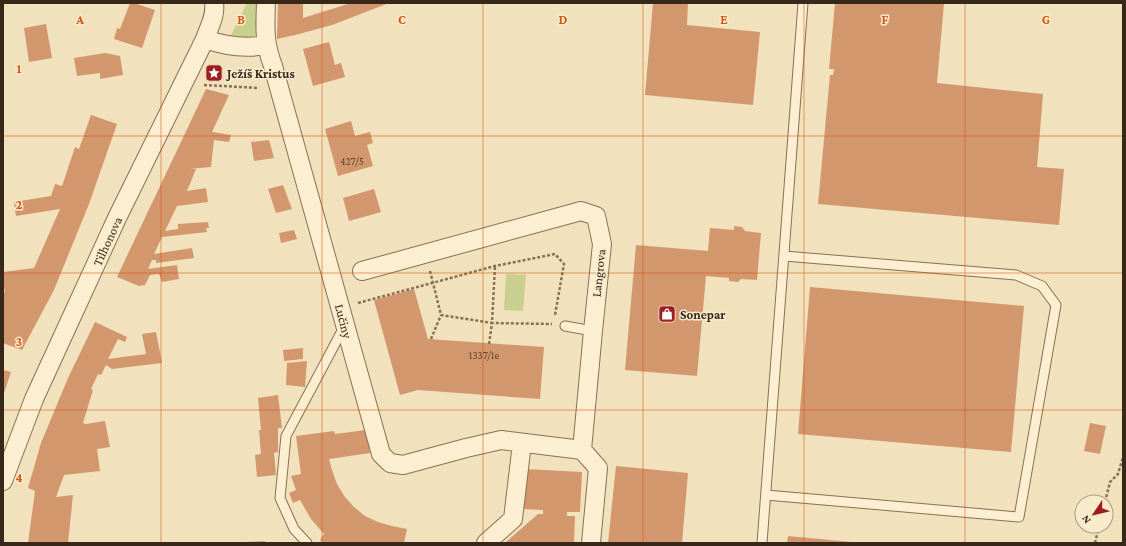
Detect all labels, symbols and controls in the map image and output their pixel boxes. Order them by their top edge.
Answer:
text: A [75,12,84,27]
text: B [237,12,245,27]
text: C [398,12,406,27]
text: D [559,12,568,27]
text: E [720,12,728,27]
text: F [882,12,889,27]
text: G [1042,12,1050,27]
text: 1 [17,61,22,76]
place icon: Ježíš Kristus [204,63,224,83]
place label: Ježíš Kristus [225,66,295,81]
house number: 427/5 [340,155,364,167]
text: 2 [16,197,23,212]
street label: Tilhonova [90,214,125,268]
street label: Langrova [589,248,608,298]
street label: Lučiny [332,302,356,341]
shop icon: Sonepar [657,304,677,324]
place label: Sonepar [680,307,726,322]
text: 3 [16,334,22,349]
house number: 1337/1e [469,349,499,361]
text: 4 [15,470,23,485]
north arrow [1074,494,1114,534]
text: N [1078,513,1093,526]

